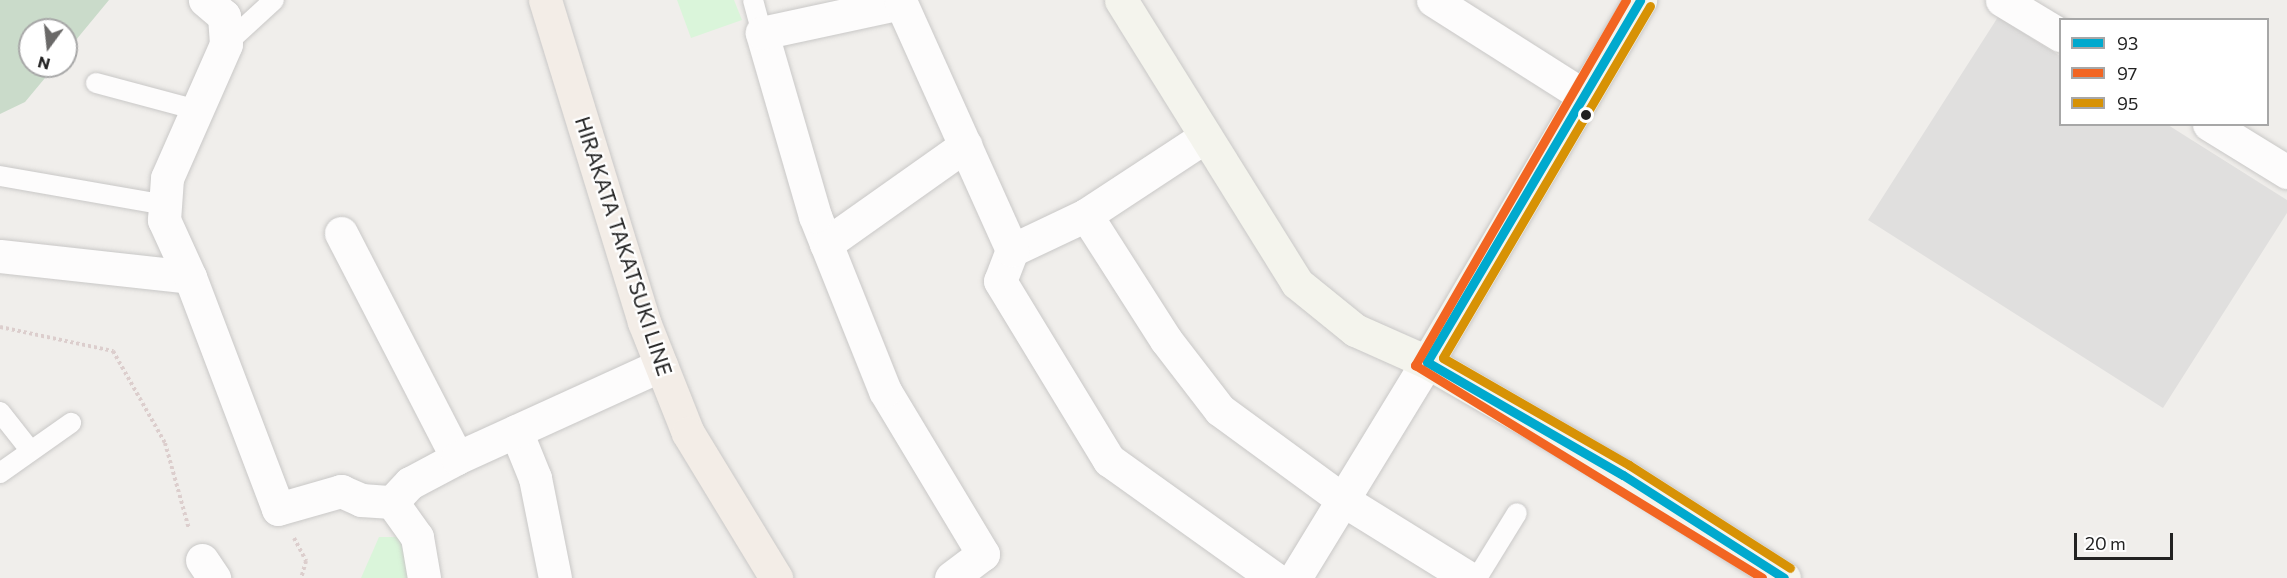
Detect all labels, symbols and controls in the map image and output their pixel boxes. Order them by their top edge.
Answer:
north arrow [18,18,78,78]
legend [2059,18,2269,126]
text: 93 [2117,32,2138,54]
text: N [35,53,52,75]
text: 97 [2117,62,2137,84]
text: 95 [2117,92,2138,114]
unlabelled marker [1580,109,1592,121]
street label: HIRAKATA TAKATSUKI LINE [570,113,678,379]
scale bar [2077,521,2176,559]
text: 20 m [2085,532,2126,554]

